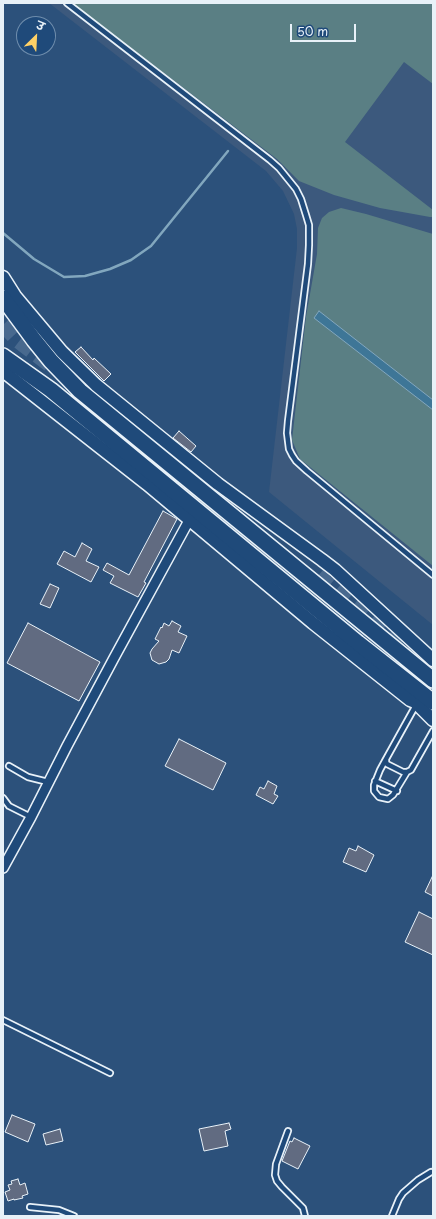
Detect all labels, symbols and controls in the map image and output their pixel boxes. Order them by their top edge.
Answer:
north arrow [16,16,56,56]
text: उ [34,16,47,35]
scale bar [292,16,358,42]
text: 50 m [297,22,328,40]

